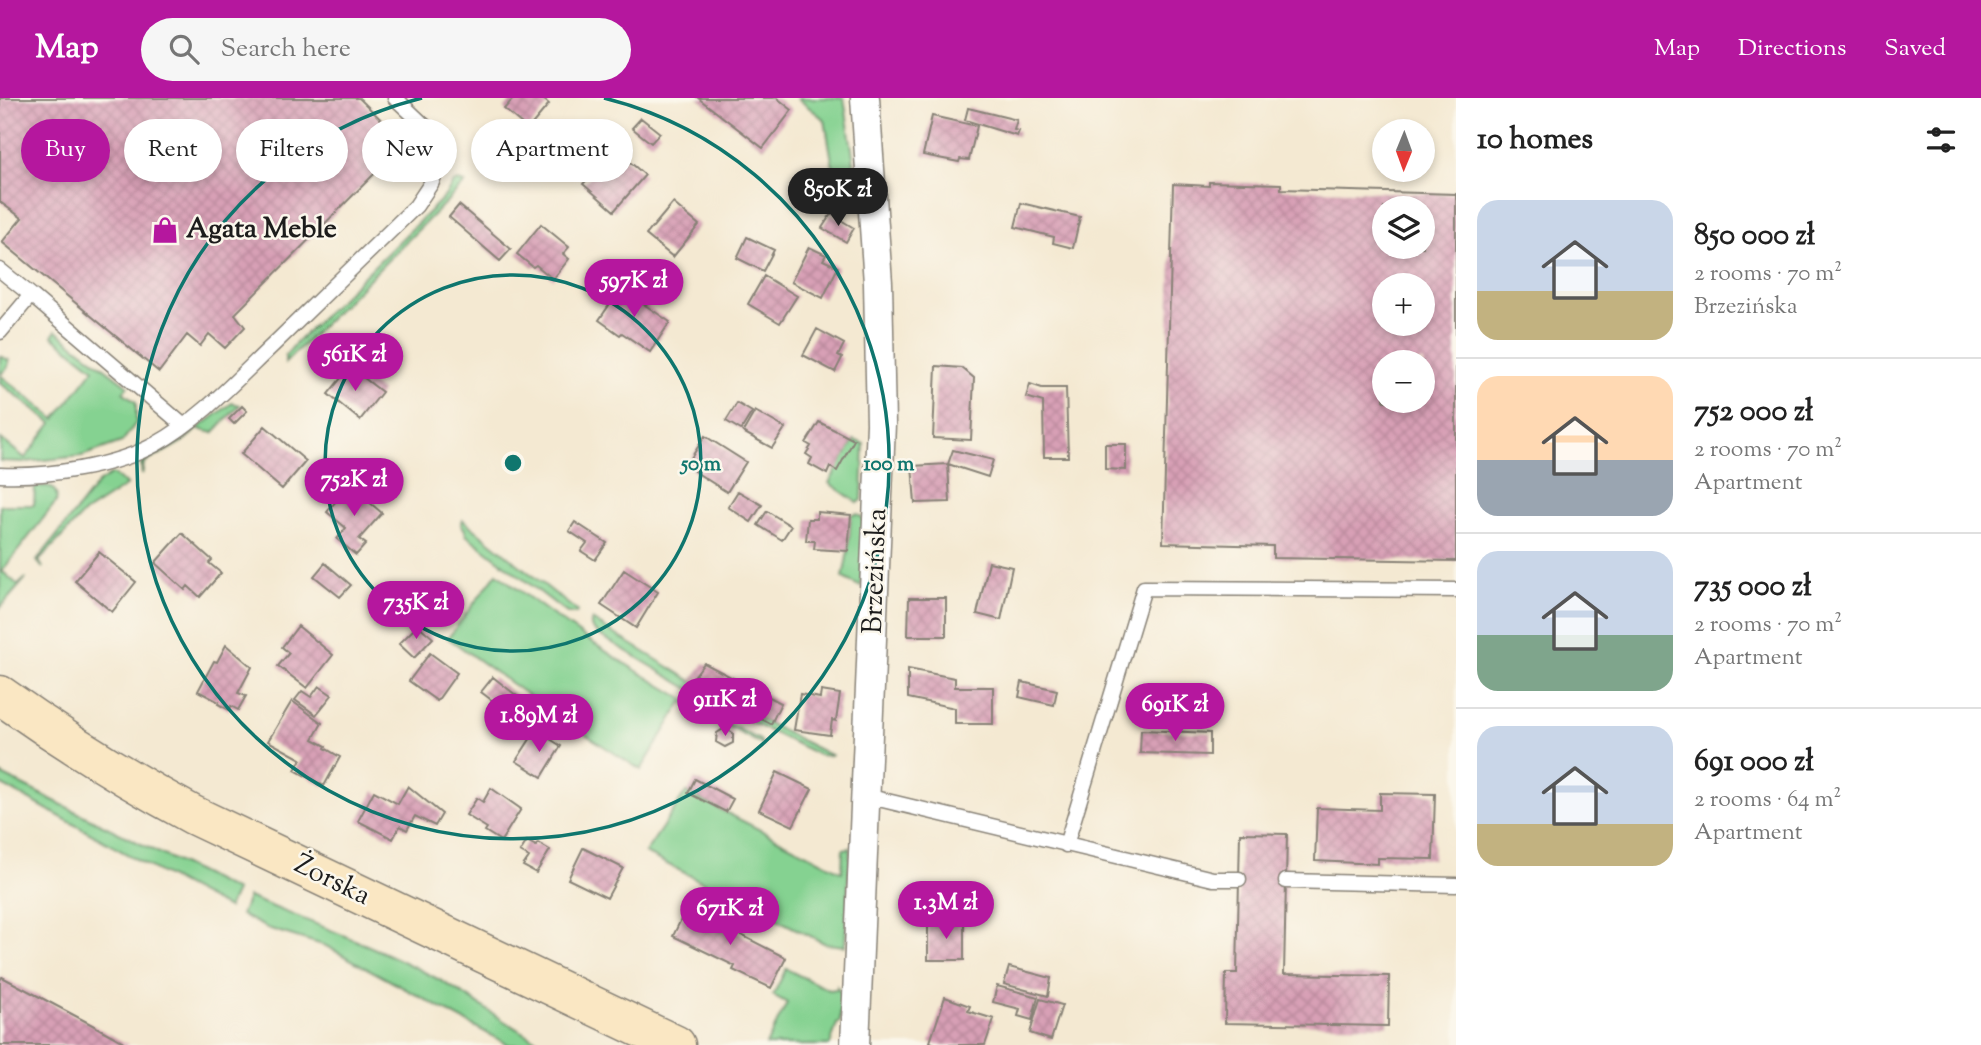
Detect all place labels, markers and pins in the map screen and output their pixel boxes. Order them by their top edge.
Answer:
pin: 850K zł [773,169,903,228]
place label: Agata Meble [186,210,337,250]
shop icon: Agata Meble [150,215,180,245]
pin: 597K zł [569,260,699,319]
pin: 561K zł [290,334,420,393]
centre of rings [501,451,525,475]
pin: 752K zł [289,458,419,518]
pin: 735K zł [351,582,481,641]
pin: 911K zł [660,678,790,738]
pin: 691K zł [1110,684,1240,743]
pin: 1.89M zł [467,694,611,754]
pin: 1.3M zł [881,882,1011,941]
pin: 671K zł [665,888,795,947]

